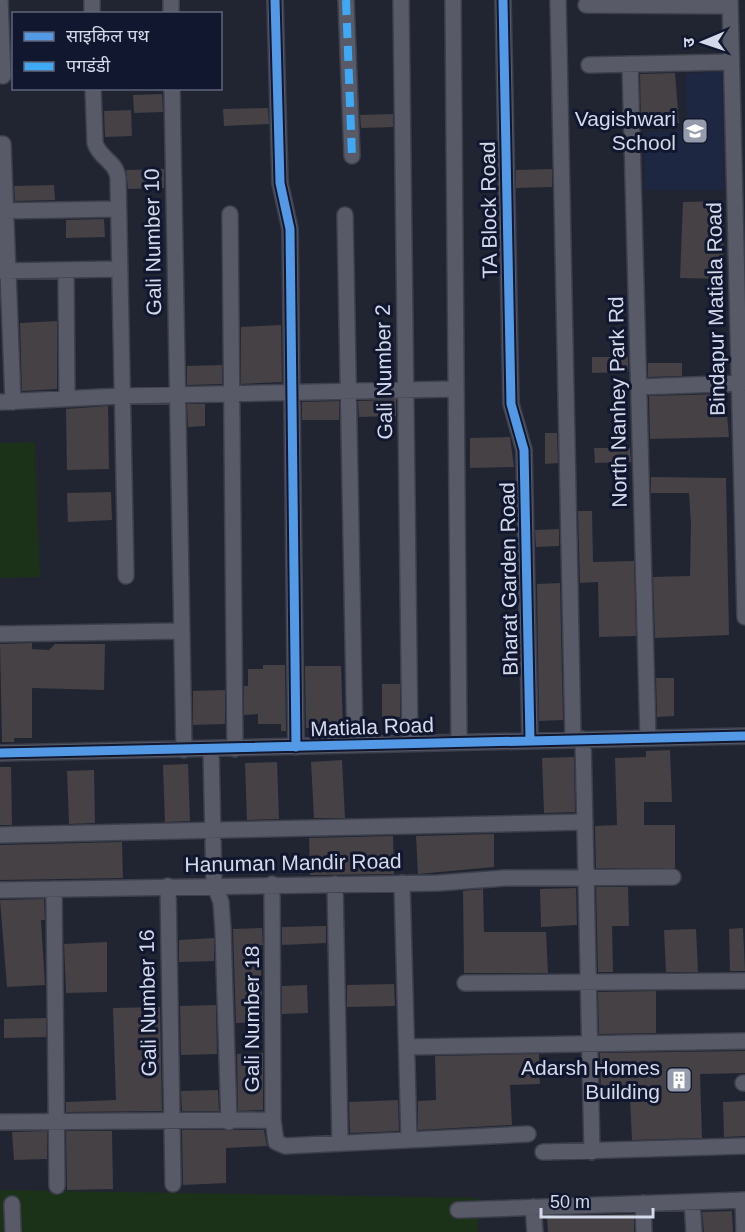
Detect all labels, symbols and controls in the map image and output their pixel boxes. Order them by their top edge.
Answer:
legend [12,12,222,90]
north arrow [673,12,733,72]
text: साइकिल पथ [66,26,150,46]
text: उ [680,37,697,47]
text: पगडंडी [66,56,111,76]
place label: Vagishwari School [575,107,676,154]
school or university icon: Vagishwari School [680,116,710,146]
street label: TA Block Road [476,141,501,279]
street label: Gali Number 10 [140,168,165,316]
street label: Bindapur Matiala Road [702,202,729,416]
street label: North Nanhey Park Rd [604,296,631,508]
street label: Gali Number 2 [371,304,396,440]
street label: Bharat Garden Road [495,482,522,676]
street label: Matiala Road [310,713,434,740]
street label: Hanuman Mandir Road [184,849,402,876]
street label: Gali Number 16 [135,929,160,1077]
street label: Gali Number 18 [240,945,263,1093]
place label: Adarsh Homes Building [521,1056,660,1103]
building icon: Adarsh Homes Building [664,1065,694,1095]
scale bar [541,1181,654,1219]
text: 50 m [550,1192,590,1212]

